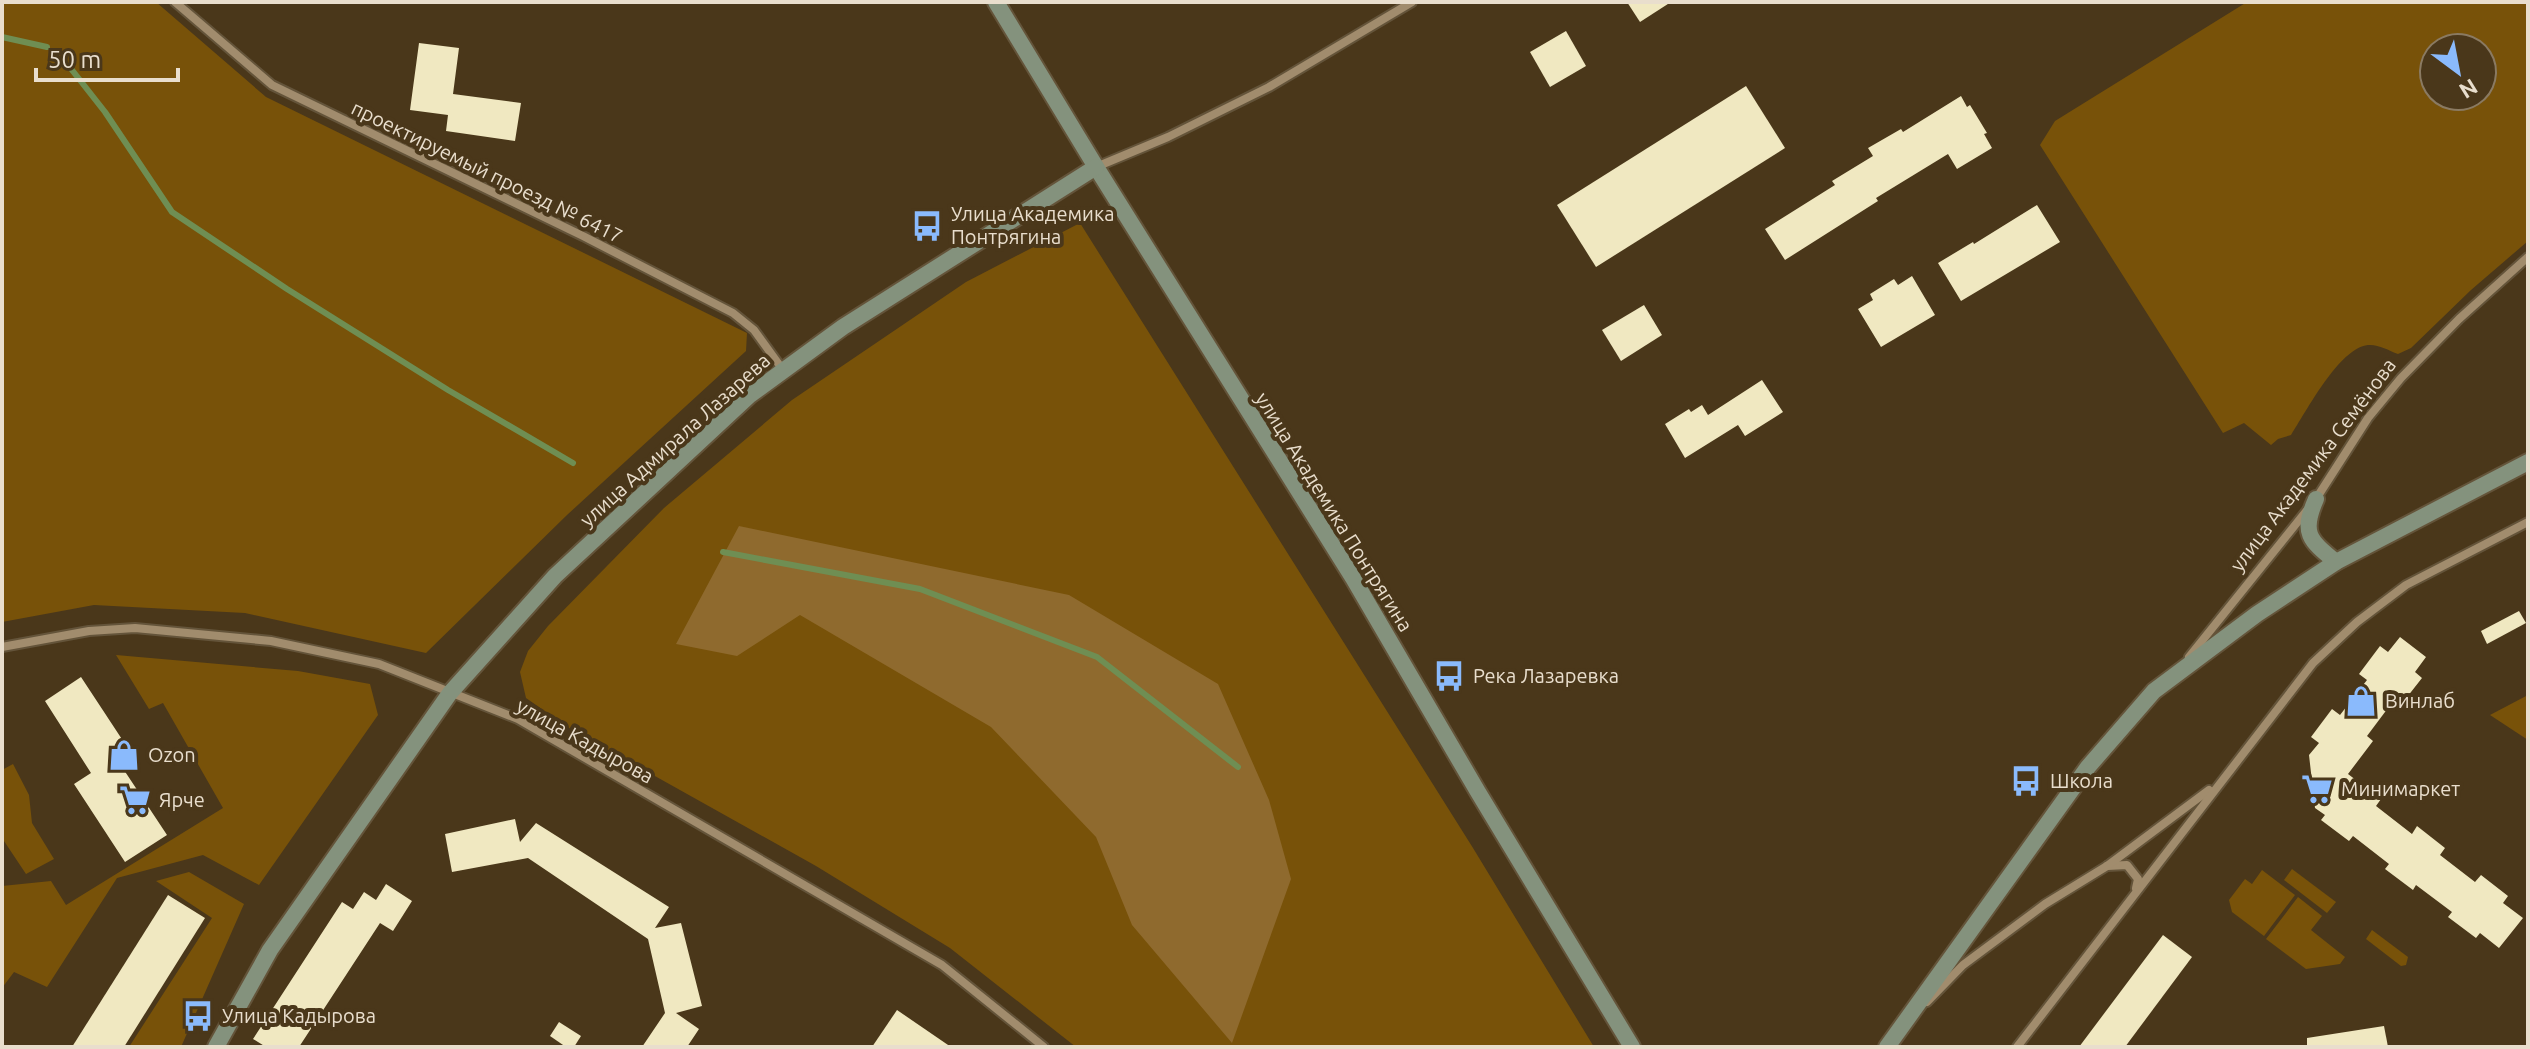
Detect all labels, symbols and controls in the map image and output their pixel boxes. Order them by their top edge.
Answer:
scale bar [36,32,178,82]
north arrow [2418,32,2498,112]
text: 50 m [48,46,101,73]
text: N [2455,74,2482,104]
street label: проектируемый проезд № 6417 [348,96,626,247]
place label: Улица Академика Понтрягина [951,202,1115,248]
bus stop icon: Улица Академика Понтрягина [910,209,944,243]
street label: улица Адмирала Лазарева [575,348,774,531]
street label: улица Академика Семёнова [2225,354,2400,576]
street label: улица Академика Понтрягина [1251,388,1418,636]
bus stop icon: Река Лазаревка [1432,659,1466,693]
place label: Река Лазаревка [1473,664,1619,687]
shop icon: Винлаб [2344,684,2378,718]
place label: Винлаб [2385,689,2455,712]
street label: улица Кадырова [513,693,658,788]
shop icon: Ozon [107,738,141,772]
place label: Ozon [148,743,196,766]
bus stop icon: Школа [2009,764,2043,798]
place label: Школа [2050,769,2113,792]
supermarket icon: Минимаркет [2300,772,2334,806]
place label: Минимаркет [2341,777,2460,800]
supermarket icon: Ярче [118,783,152,817]
place label: Ярче [159,788,205,811]
bus stop icon: Улица Кадырова [181,999,215,1033]
place label: Улица Кадырова [222,1004,376,1027]

